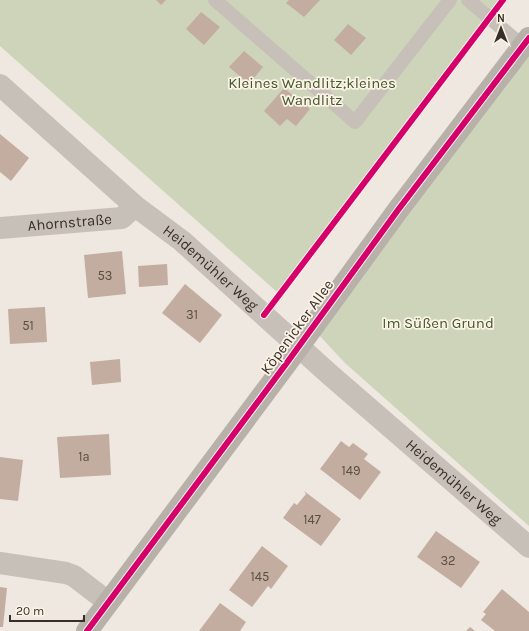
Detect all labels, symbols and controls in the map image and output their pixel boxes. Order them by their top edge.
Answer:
north arrow [481,8,521,48]
text: N [497,12,505,25]
park label: Kleines Wandlitz;kleines Wandlitz [228,74,396,109]
street label: Ahornstraße [27,210,113,235]
street label: Heidemühler Weg [159,221,262,315]
house number: 53 [97,268,113,283]
street label: Köpenicker Allee [257,276,337,378]
house number: 31 [186,307,198,322]
park label: Im Süßen Grund [382,314,494,332]
house number: 51 [22,318,34,333]
street label: Heidemühler Weg [402,435,506,529]
house number: 1a [78,449,90,464]
house number: 149 [341,463,361,478]
house number: 147 [303,512,321,527]
house number: 32 [440,553,456,568]
house number: 145 [251,569,269,584]
scale bar [10,597,84,623]
text: 20 m [16,604,44,618]

